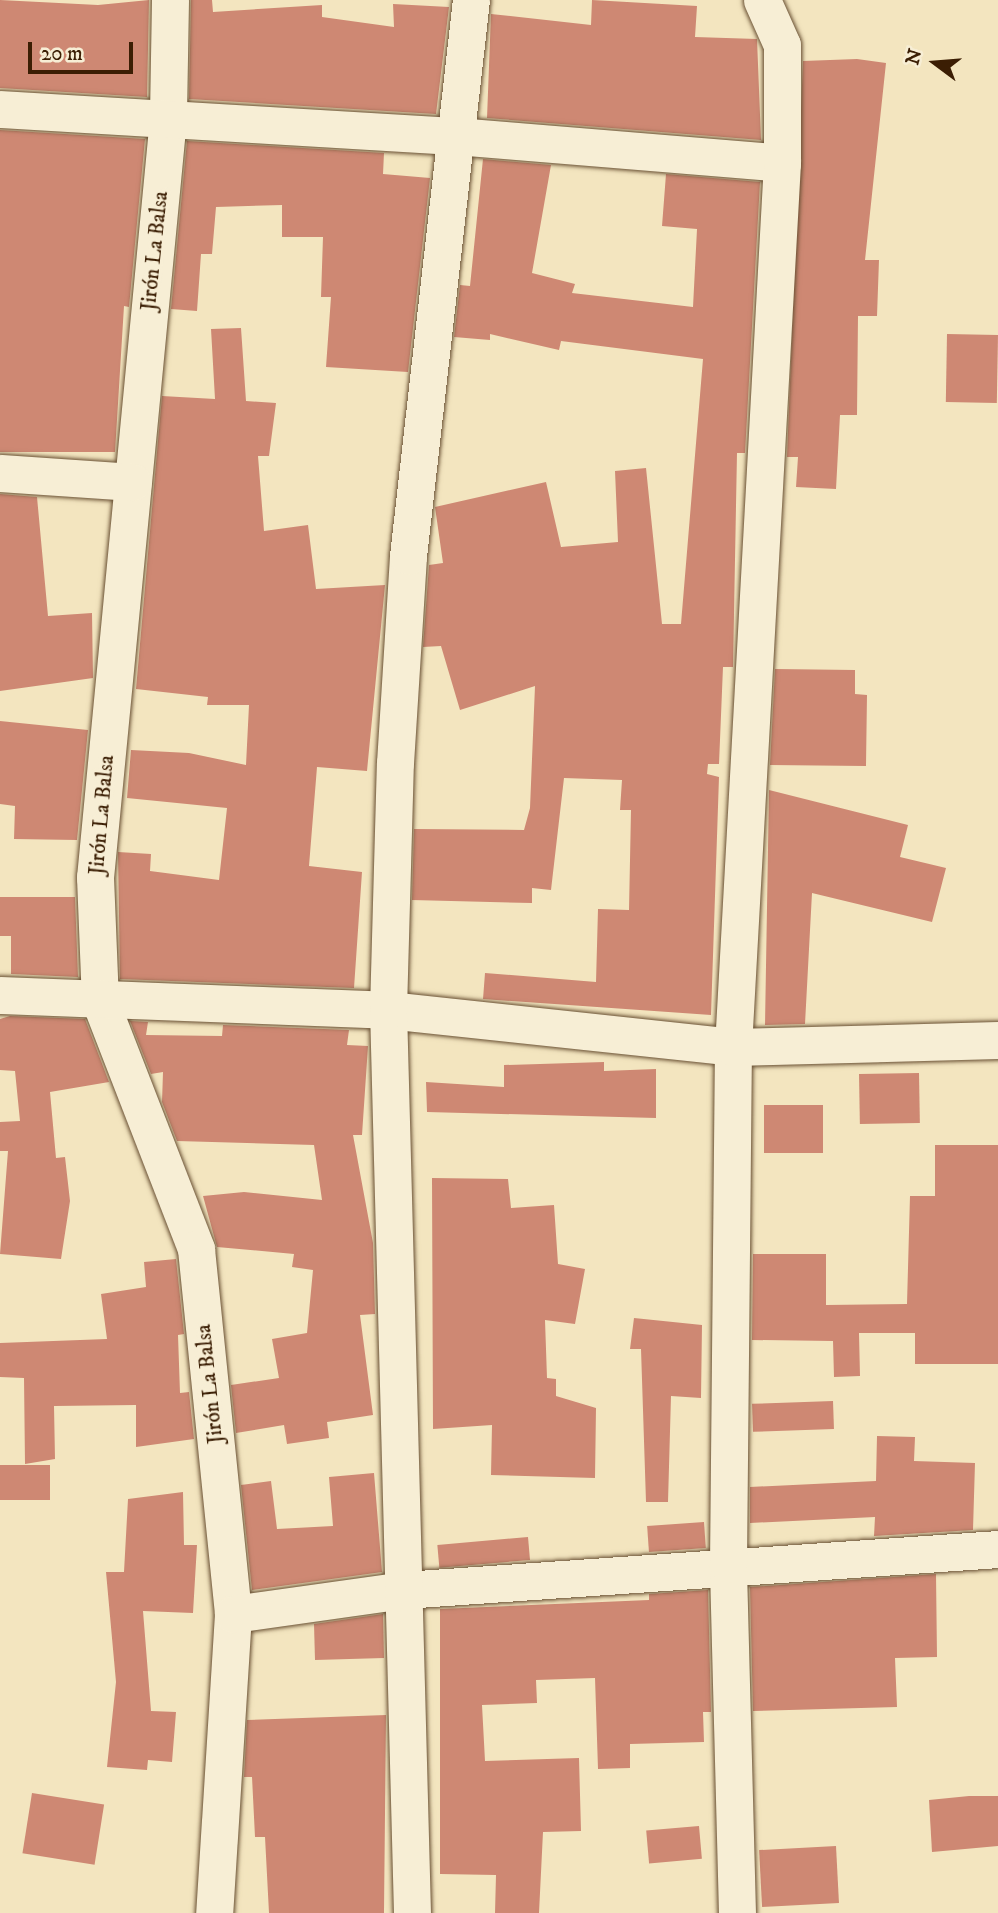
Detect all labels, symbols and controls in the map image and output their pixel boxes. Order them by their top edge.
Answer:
scale bar [32,28,136,72]
north arrow [900,28,970,98]
text: 20 m [41,41,83,67]
text: N [901,46,928,68]
street label: Jirón La Balsa [136,190,174,312]
street label: Jirón La Balsa [84,754,120,876]
street label: Jirón La Balsa [191,1323,229,1445]

